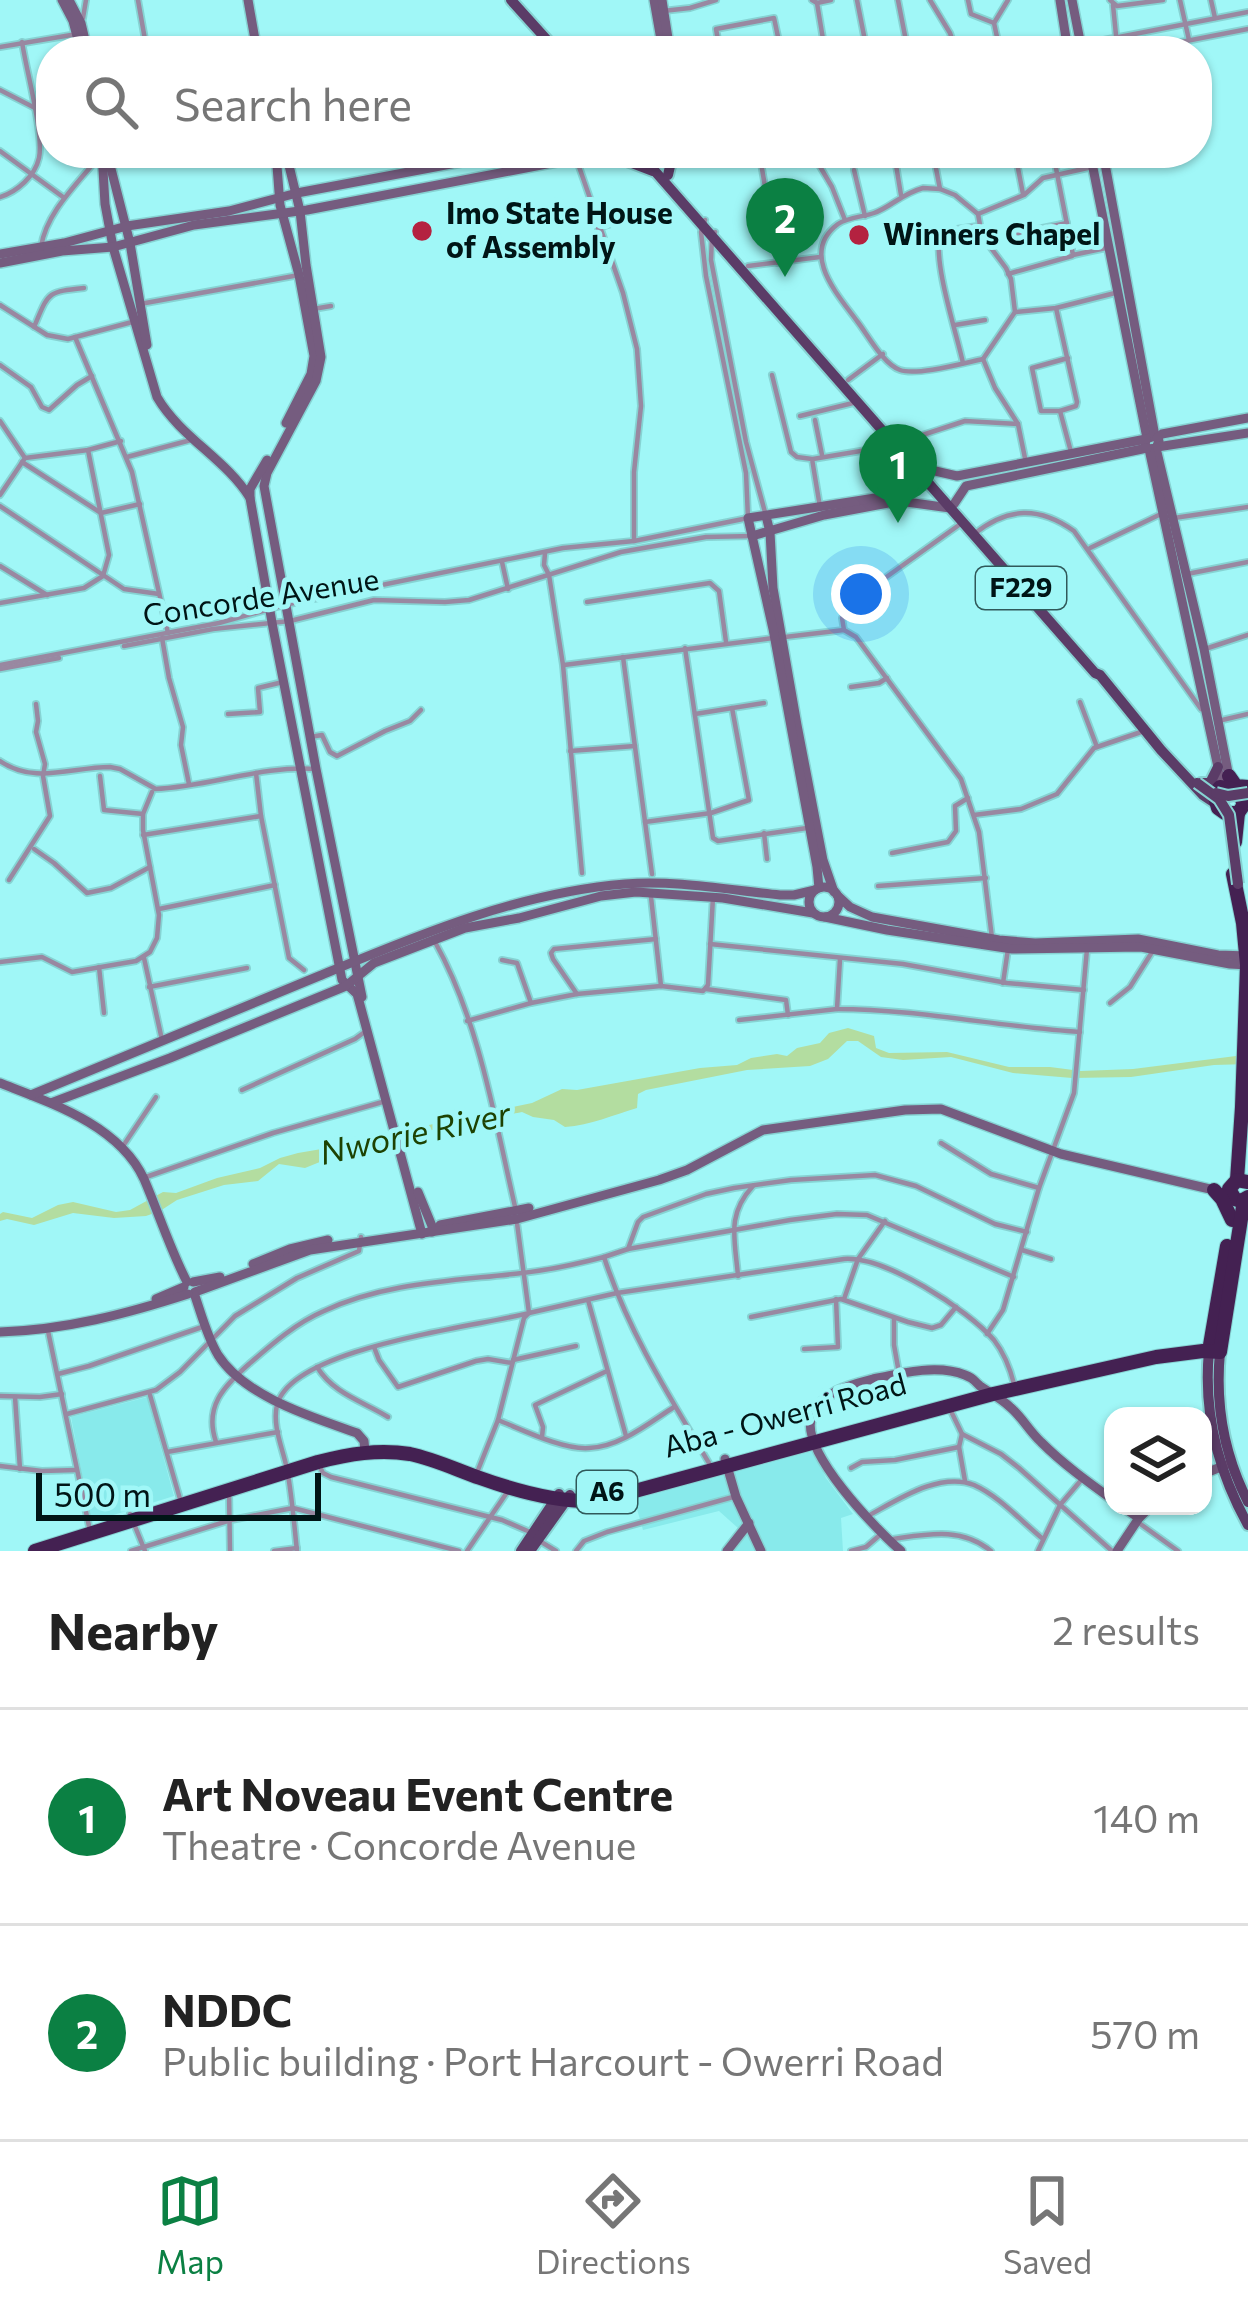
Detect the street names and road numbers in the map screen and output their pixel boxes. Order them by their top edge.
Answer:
street label: Concorde Avenue [140,559,381,632]
road number: F229 [976,567,1066,609]
street label: Aba - Owerri Road [659,1363,910,1464]
road number: A6 [577,1471,637,1513]

